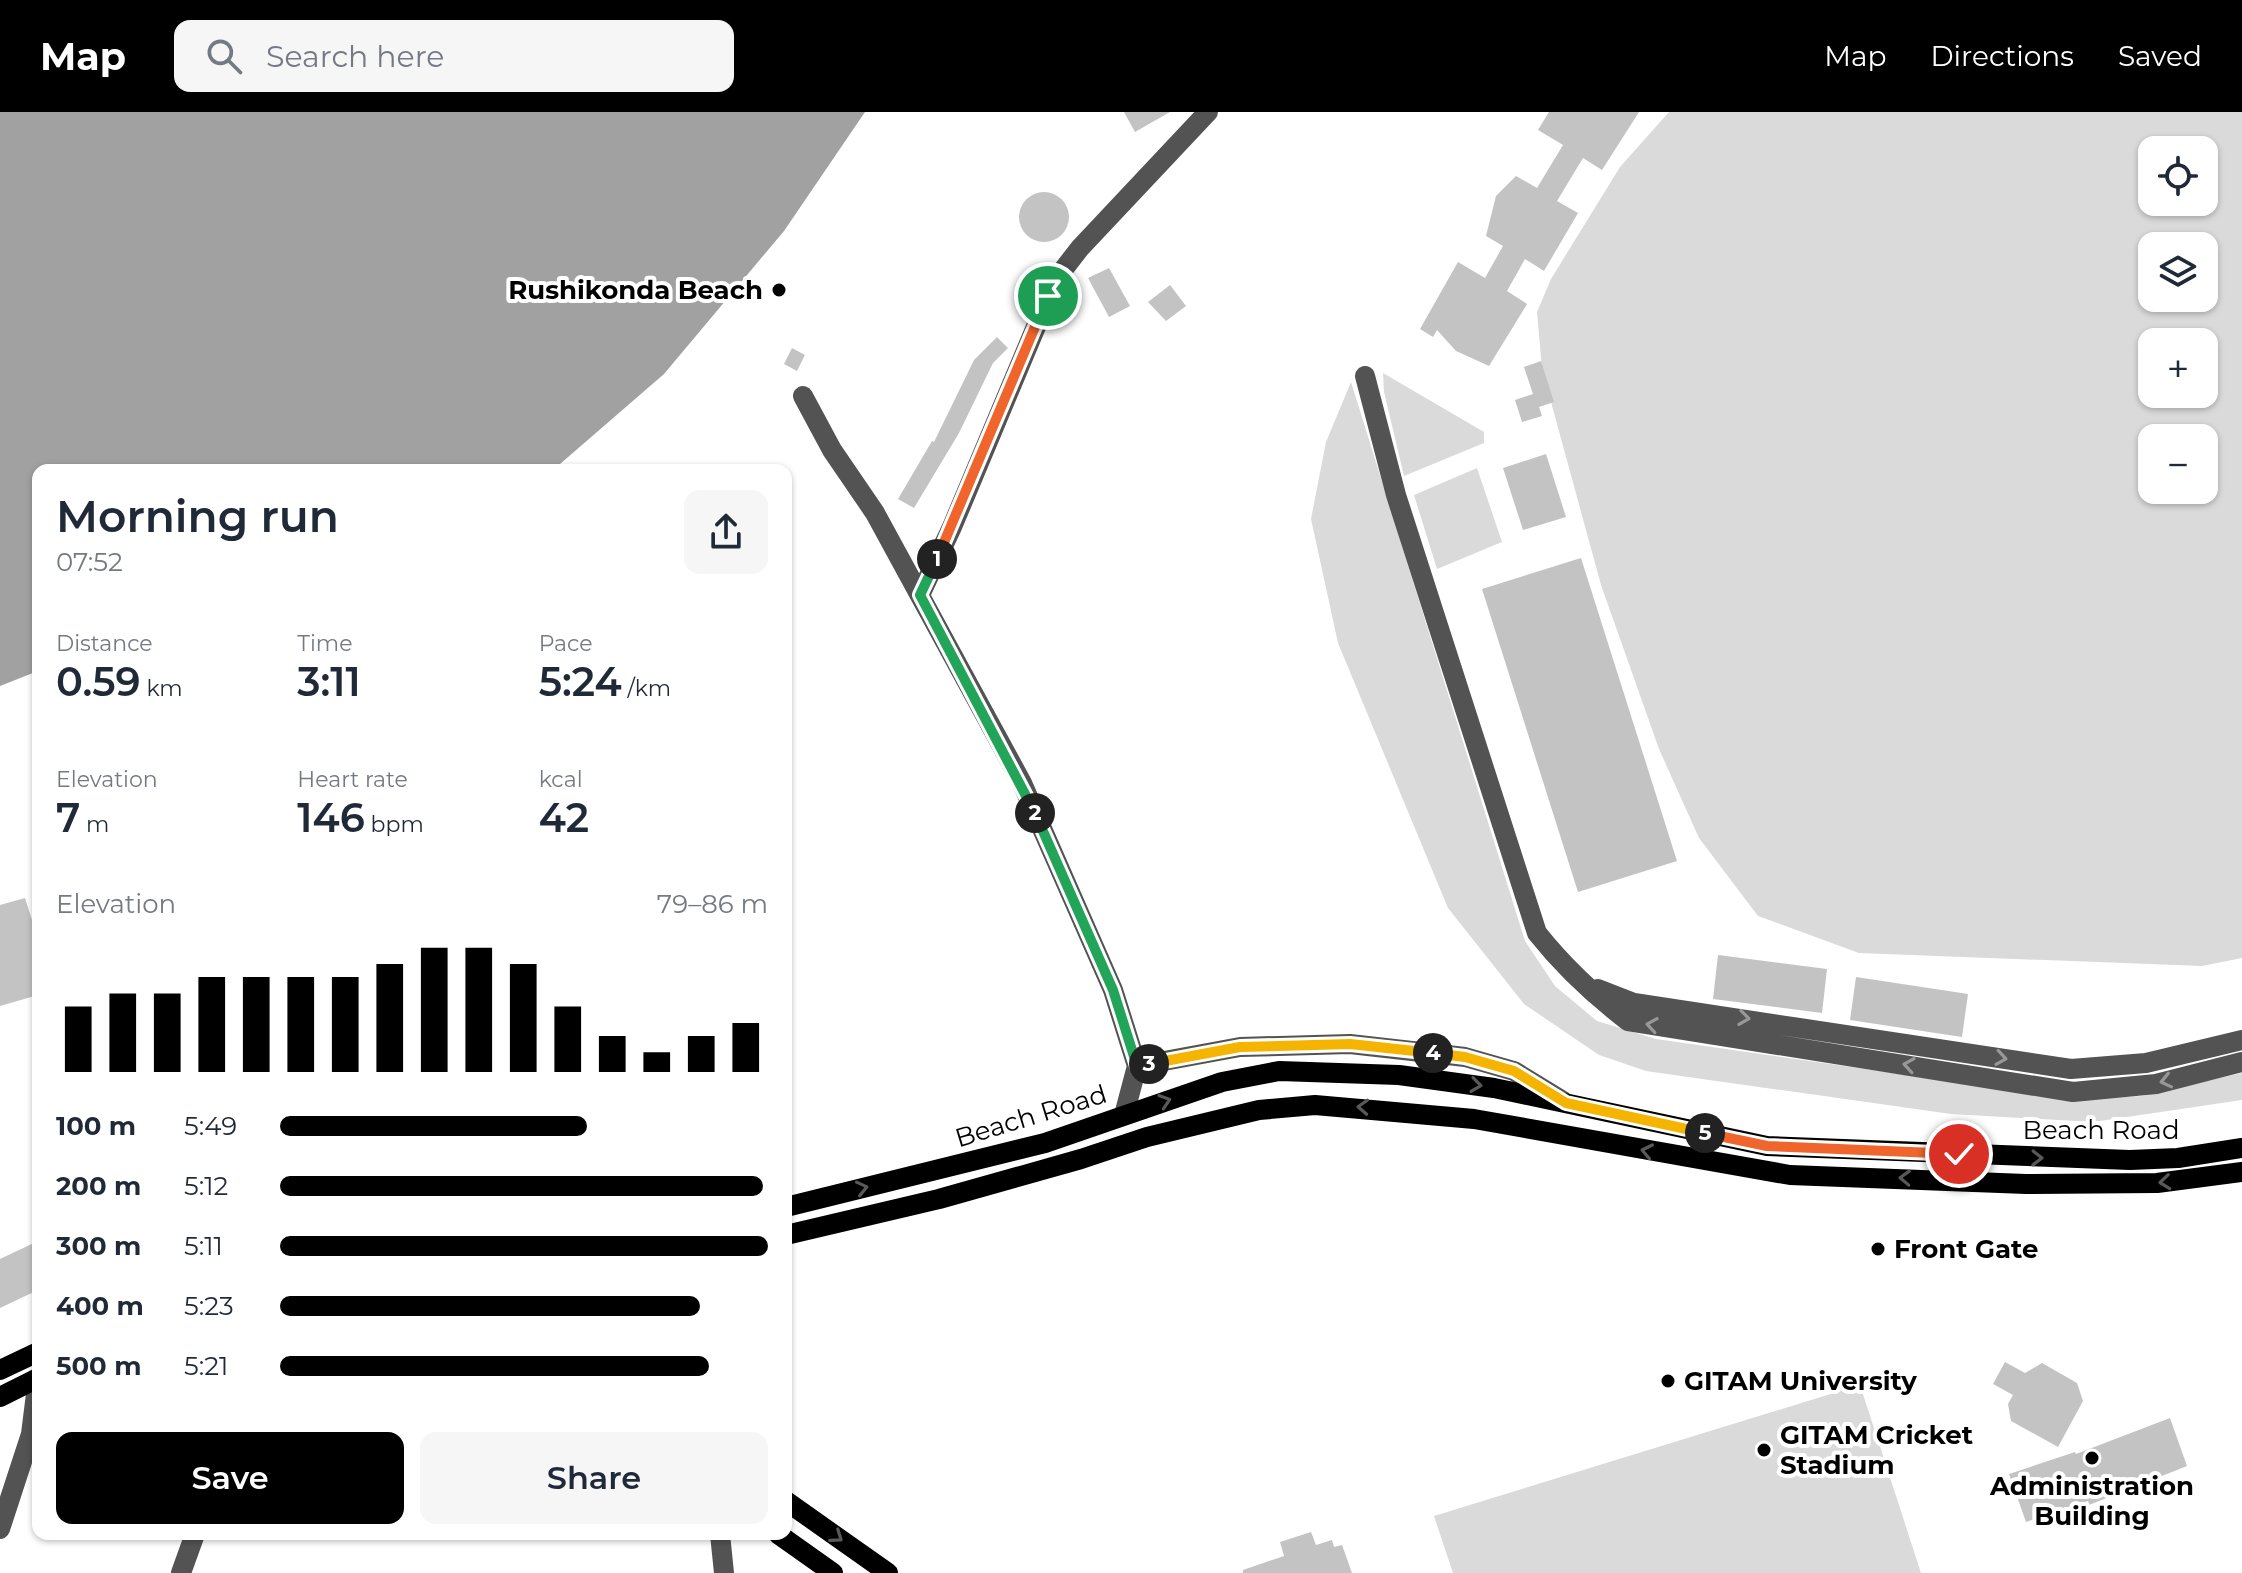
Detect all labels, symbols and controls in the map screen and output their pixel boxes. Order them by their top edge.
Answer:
search box [174,20,734,92]
text: Map [40,33,126,80]
icon: search [202,34,246,78]
text: Search here [266,38,444,75]
text: Map [1824,39,1886,73]
text: Directions [1930,39,2074,73]
text: Saved [2118,39,2202,73]
map controls [2138,136,2218,504]
button: locate [2138,136,2218,216]
button: layers [2138,232,2218,312]
pin [1014,262,1082,330]
place label: Rushikonda Beach [508,274,763,306]
icon: arrive [1026,274,1070,318]
marker: Rushikonda Beach [770,281,788,299]
button: + [2138,328,2218,408]
button: − [2138,424,2218,504]
text: Morning run [56,489,339,543]
button: share [684,490,768,574]
pin: 1 [917,539,957,579]
text: 1 [933,545,941,572]
text: 07:52 [56,546,123,578]
text: Distance [56,630,153,657]
text: Time [297,630,353,657]
text: Pace [539,630,593,657]
text: 0.59 [56,657,141,706]
text: 3:11 [297,657,361,706]
text: 5:24 [539,657,622,706]
text: km [141,675,183,702]
text: /km [622,675,671,702]
text: Elevation [56,766,158,793]
text: Heart rate [297,766,408,793]
text: kcal [539,766,583,793]
text: 7 [56,793,80,842]
text: 146 [297,793,365,842]
text: 42 [539,793,589,842]
pin: 2 [1015,793,1055,833]
text: 2 [1029,799,1041,826]
text: m [80,811,109,838]
text: bpm [365,811,424,838]
text: Elevation [56,888,176,920]
text: 79–86 m [657,888,768,920]
one-way arrow [1737,1009,1751,1026]
one-way arrow [1645,1017,1659,1034]
pin: 4 [1413,1033,1453,1073]
text: 4 [1425,1039,1441,1066]
pin: 3 [1129,1044,1169,1084]
one-way arrow [1994,1049,2008,1066]
text: 3 [1142,1050,1156,1077]
one-way arrow [1902,1057,1916,1074]
one-way arrow [2160,1072,2174,1089]
one-way arrow [1469,1076,1483,1093]
street label: Beach Road [951,1078,1111,1154]
one-way arrow [1158,1094,1171,1110]
one-way arrow [1356,1099,1369,1116]
text: 100 m [56,1110,136,1142]
text: 5:49 [184,1110,237,1142]
pin: 5 [1685,1113,1725,1153]
street label: Beach Road [2022,1114,2180,1146]
text: 5 [1698,1119,1712,1146]
pin [1925,1120,1993,1188]
icon: check [1937,1132,1981,1176]
one-way arrow [1641,1143,1654,1160]
one-way arrow [2031,1149,2044,1167]
one-way arrow [1898,1169,1911,1186]
text: 200 m [56,1170,141,1202]
text: 5:12 [184,1170,228,1202]
one-way arrow [2158,1173,2171,1190]
one-way arrow [854,1180,868,1197]
text: 300 m [56,1230,141,1262]
text: 5:11 [184,1230,223,1262]
place label: Front Gate [1894,1233,2038,1265]
marker: Front Gate [1869,1240,1887,1258]
text: 400 m [56,1290,144,1322]
text: 5:23 [184,1290,234,1322]
text: 500 m [56,1350,141,1382]
text: 5:21 [184,1350,228,1382]
place label: GITAM University [1684,1365,1917,1397]
marker: GITAM University [1659,1372,1677,1390]
place label: GITAM Cricket Stadium [1780,1419,1973,1481]
button: Save [56,1432,404,1524]
button: Share [420,1432,768,1524]
marker: GITAM Cricket Stadium [1755,1441,1773,1459]
marker: Administration Building [2083,1449,2101,1467]
place label: Administration Building [1989,1470,2194,1532]
one-way arrow [828,1527,842,1542]

